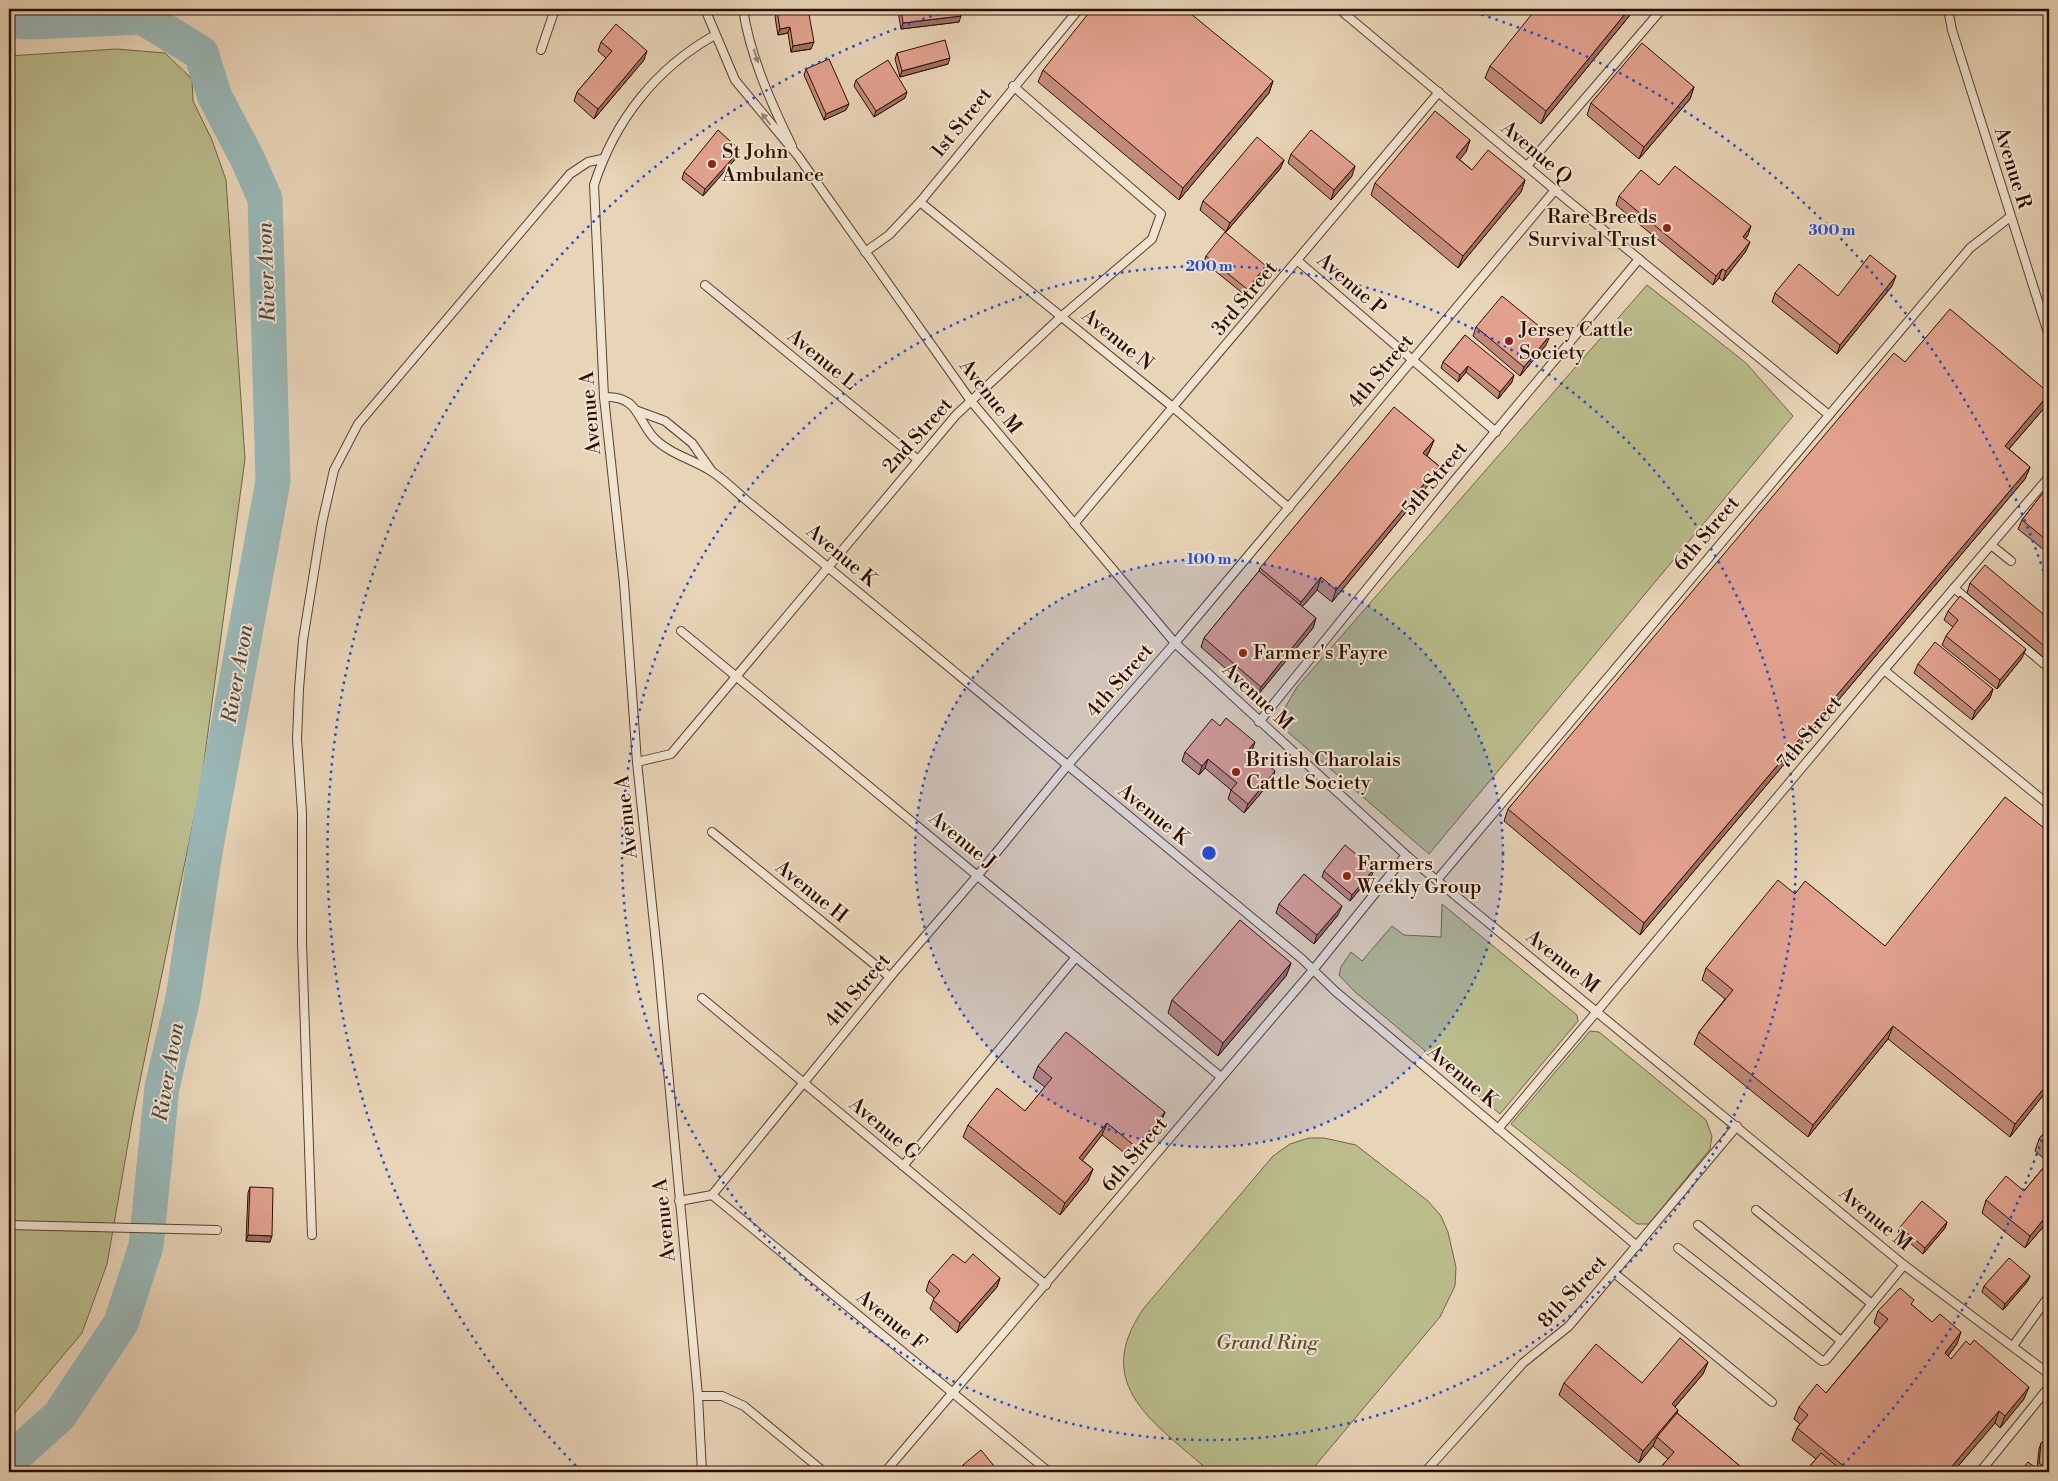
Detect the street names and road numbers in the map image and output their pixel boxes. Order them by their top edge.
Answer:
street label: 1st Street [926,83,998,163]
street label: Avenue Q [1494,115,1577,190]
street label: Avenue R [1987,123,2037,213]
street label: Avenue P [1310,247,1391,322]
street label: 3rd Street [1207,257,1283,341]
street label: Avenue N [1075,303,1158,377]
street label: Avenue L [781,323,862,396]
street label: 4th Street [1343,330,1419,414]
street label: Avenue M [953,354,1027,440]
street label: Avenue A [575,369,607,457]
street label: 2nd Street [878,393,958,479]
street label: 5th Street [1397,437,1473,521]
street label: 6th Street [1669,492,1745,576]
street label: Avenue K [800,519,883,594]
street label: 4th Street [1081,639,1159,723]
street label: Avenue M [1216,657,1298,736]
street label: 7th Street [1772,691,1848,775]
street label: Avenue A [610,773,644,861]
street label: Avenue K [1111,778,1195,852]
street label: Avenue J [923,806,1001,876]
street label: Avenue H [769,855,852,929]
street label: Avenue M [1519,924,1604,1000]
street label: 4th Street [820,949,896,1033]
street label: Avenue K [1421,1040,1504,1115]
street label: Avenue G [843,1092,925,1166]
street label: 6th Street [1097,1113,1173,1197]
street label: Avenue A [648,1176,682,1264]
street label: Avenue M [1833,1181,1917,1257]
street label: 8th Street [1533,1251,1613,1333]
street label: Avenue F [850,1284,931,1357]

